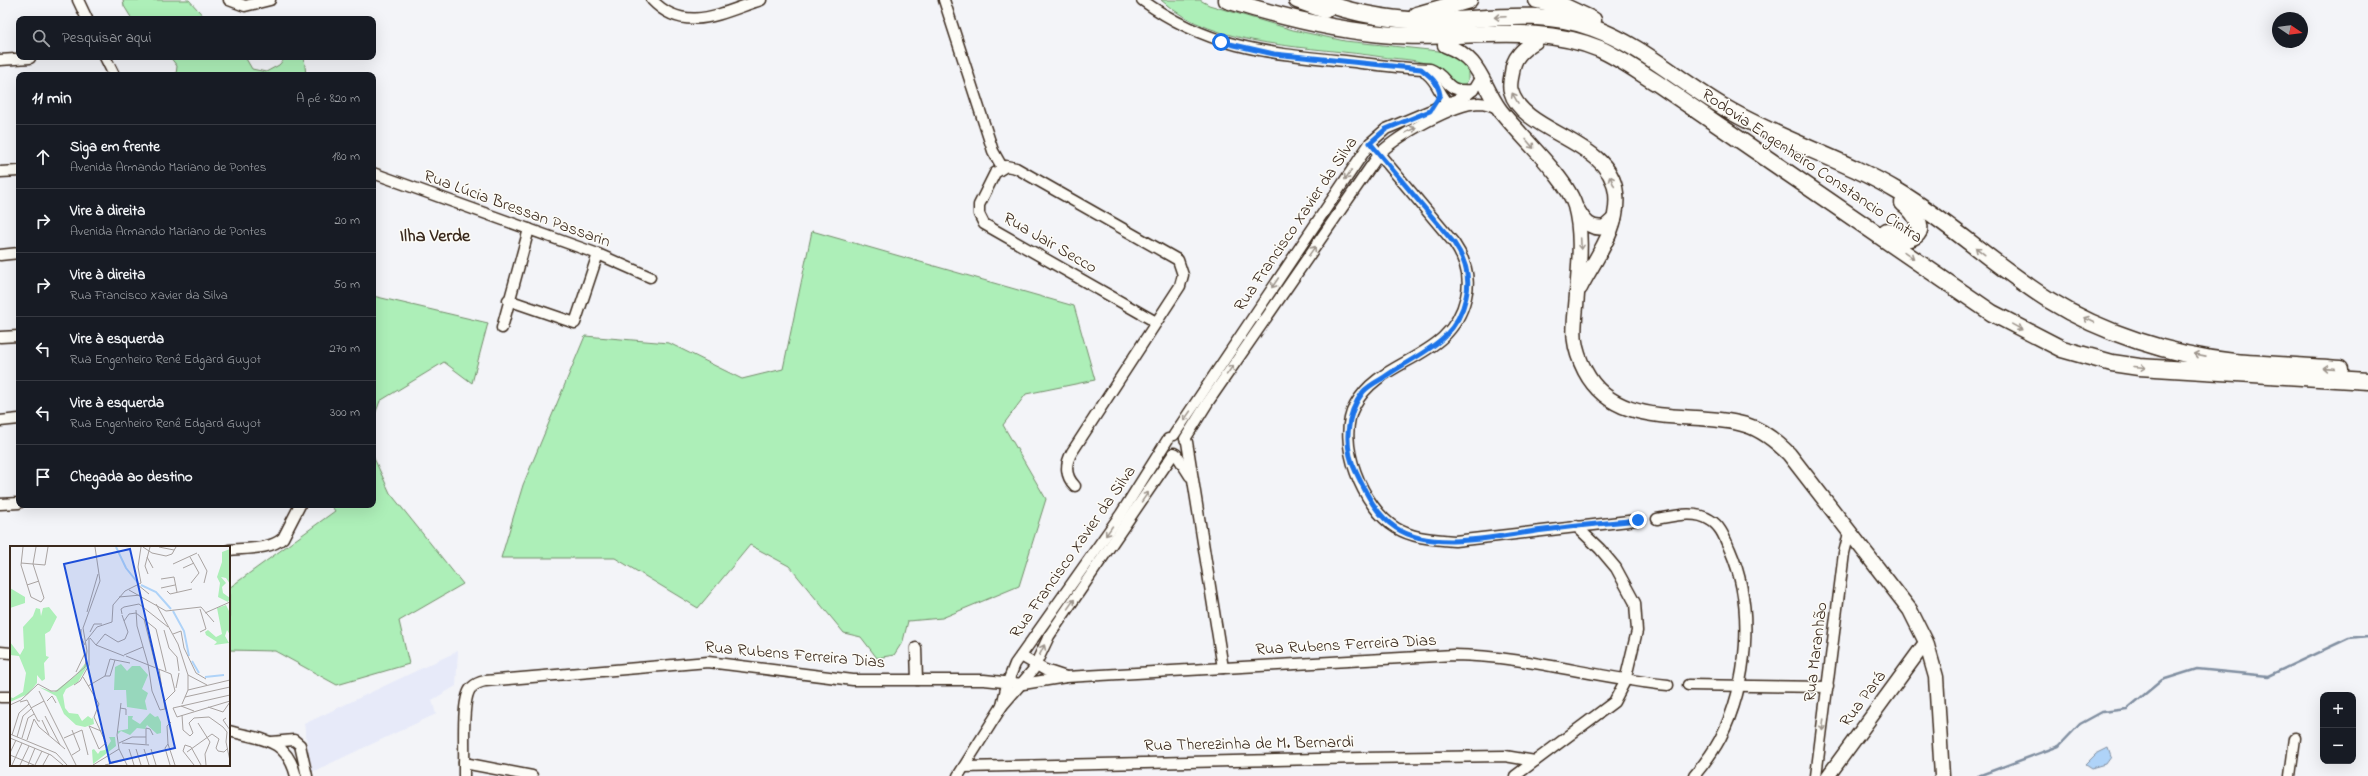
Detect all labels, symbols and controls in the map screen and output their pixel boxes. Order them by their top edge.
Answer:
north arrow [2272,12,2308,48]
one-way arrow [1494,14,1507,21]
search box [16,16,376,60]
icon: search [30,27,52,49]
text: Pesquisar aqui [62,27,151,49]
route start [1212,33,1230,51]
street label: Rodovia Engenheiro Constancio Cintra [1695,82,1928,251]
text: 11 min [32,86,72,111]
text: A pé · 820 m [296,89,360,108]
one-way arrow [1510,92,1518,104]
one-way arrow [1405,126,1417,133]
street label: Rua Francisco Xavier da Silva [1228,132,1364,316]
text: Siga em frente [70,136,160,158]
one-way arrow [1525,139,1534,150]
icon: ahead [32,146,54,168]
text: 180 m [332,147,360,166]
text: Avenida Armando Mariano de Pontes [70,158,266,177]
street label: Rua Lúcia Bressan Passarin [420,164,614,254]
one-way arrow [1344,169,1352,180]
one-way arrow [1607,175,1615,187]
text: Vire à direita [70,200,145,222]
street label: Rua Jair Secco [998,206,1102,280]
icon: right [32,210,54,232]
text: 20 m [335,211,360,230]
text: Avenida Armando Mariano de Pontes [70,222,266,241]
district label: Ilha Verde [400,224,471,250]
one-way arrow [1577,237,1584,250]
one-way arrow [1308,246,1316,257]
one-way arrow [1974,246,1985,255]
one-way arrow [1903,251,1914,259]
text: Vire à direita [70,264,145,286]
icon: right [32,274,54,296]
text: 50 m [334,275,360,294]
one-way arrow [1271,277,1279,289]
text: Rua Francisco Xavier da Silva [70,286,228,305]
one-way arrow [2083,316,2095,323]
one-way arrow [2011,323,2023,331]
text: Vire à esquerda [70,328,164,350]
icon: left [32,338,54,360]
text: 270 m [329,339,360,358]
text: Rua Engenheiro Renê Edgard Guyot [70,350,261,369]
one-way arrow [2194,351,2207,359]
one-way arrow [2133,363,2146,370]
one-way arrow [1226,364,1234,375]
one-way arrow [2323,364,2336,371]
text: Vire à esquerda [70,392,164,414]
icon: left [32,402,54,424]
text: 300 m [330,403,360,422]
one-way arrow [1183,410,1191,421]
text: Rua Engenheiro Renê Edgard Guyot [70,414,261,433]
street label: Rua Francisco Xavier da Silva [1004,460,1142,644]
icon: arrive [32,466,54,488]
text: Chegada ao destino [70,466,193,488]
one-way arrow [1141,491,1149,502]
route end [1629,511,1647,529]
one-way arrow [1105,525,1113,536]
inset map [10,546,230,766]
one-way arrow [1067,598,1075,609]
street label: Rua Maranhão [1797,601,1835,703]
street label: Rua Rubens Ferreira Dias [1255,628,1437,662]
street label: Rua Rubens Ferreira Dias [704,635,886,675]
one-way arrow [1039,644,1047,656]
street label: Rua Pará [1834,665,1893,732]
map controls [2320,692,2356,764]
button: + [2320,692,2356,728]
one-way arrow [1819,718,1826,731]
button: − [2320,728,2356,764]
street label: Rua Therezinha de M. Bernardi [1144,730,1354,758]

